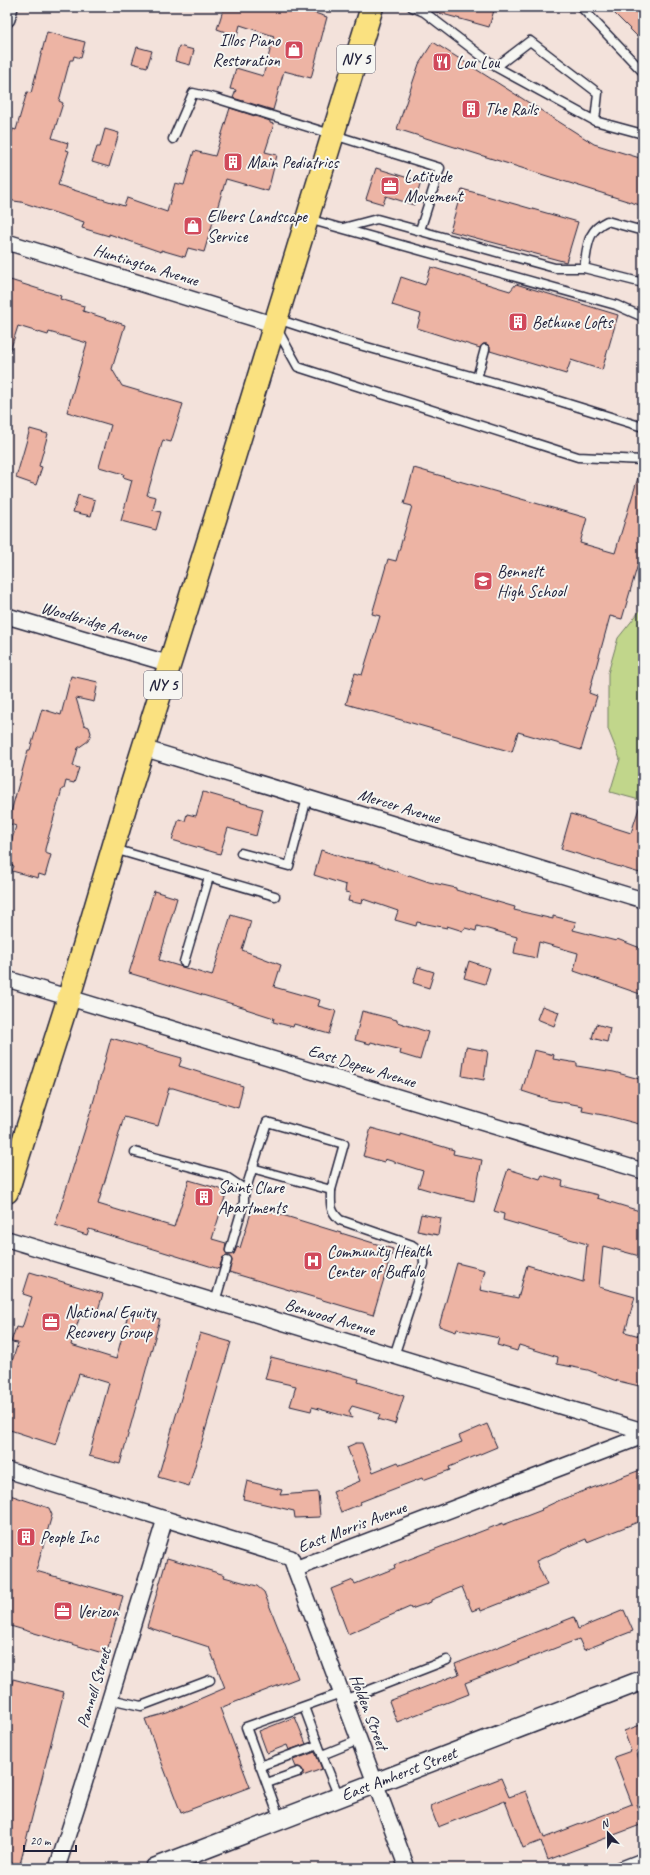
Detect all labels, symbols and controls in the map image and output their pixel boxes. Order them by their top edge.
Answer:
place label: Illos Piano Restoration [212,30,281,71]
shop icon: Illos Piano Restoration [283,39,305,61]
road number: NY 5 [337,45,375,73]
restaurant icon: Lou Lou [431,51,453,73]
place label: Lou Lou [456,52,501,73]
building icon: The Rails [460,98,482,120]
place label: The Rails [485,99,540,120]
building icon: Main Pediatrics [222,151,244,173]
place label: Main Pediatrics [247,152,340,173]
place label: Latitude Movement [404,166,465,207]
office icon: Latitude Movement [379,175,401,197]
place label: Elbers Landscape Service [207,206,308,247]
shop icon: Elbers Landscape Service [182,215,204,237]
street label: Huntington Avenue [91,239,202,291]
building icon: Bethune Lofts [507,311,529,333]
place label: Bethune Lofts [532,312,614,333]
place label: Bennett High School [497,561,568,602]
school or university icon: Bennett High School [472,570,494,592]
street label: Woodbridge Avenue [39,597,151,648]
road number: NY 5 [144,671,182,699]
street label: Mercer Avenue [355,784,444,829]
street label: East Depew Avenue [306,1040,420,1093]
place label: Saint Clare Apartments [218,1177,288,1218]
building icon: Saint Clare Apartments [193,1186,215,1208]
place label: Community Health Center of Buffalo [327,1241,433,1282]
hospital icon: Community Health Center of Buffalo [302,1250,324,1272]
street label: Benwood Avenue [283,1293,379,1341]
place label: National Equity Recovery Group [65,1302,157,1343]
office icon: National Equity Recovery Group [40,1311,62,1333]
street label: East Morris Avenue [295,1496,411,1557]
building icon: People Inc [15,1526,37,1548]
place label: People Inc [40,1527,99,1548]
office icon: Verizon [52,1600,74,1622]
place label: Verizon [77,1601,120,1622]
street label: Pannell Street [72,1643,117,1730]
street label: Holden Street [345,1671,394,1755]
street label: East Amherst Street [338,1742,462,1806]
north arrow [588,1813,628,1853]
text: N [598,1815,612,1831]
scale bar [24,1827,76,1853]
text: 20 m [30,1833,52,1849]

